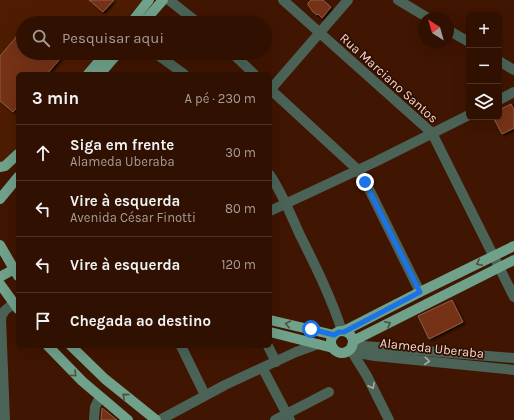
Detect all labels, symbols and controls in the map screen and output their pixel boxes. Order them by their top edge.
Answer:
north arrow [418,12,454,48]
map controls [466,12,502,120]
button: + [466,12,502,48]
search box [16,16,272,60]
icon: search [30,27,52,49]
text: Pesquisar aqui [62,29,164,47]
street label: Rua Marciano Santos [337,30,441,126]
button: − [466,48,502,84]
button: layers [466,84,502,120]
text: 3 min [32,88,79,108]
text: A pé · 230 m [184,91,256,106]
text: Siga em frente [70,136,174,154]
icon: ahead [32,142,54,164]
text: 30 m [225,145,256,160]
text: Alameda Uberaba [70,154,175,169]
route end [356,173,374,191]
text: Vire à esquerda [70,192,180,210]
icon: left [32,198,54,220]
text: 80 m [225,201,256,216]
text: Avenida César Finotti [70,210,196,225]
icon: left [32,254,54,276]
text: Vire à esquerda [70,256,180,274]
text: 120 m [221,257,256,272]
one-way arrow [476,258,483,265]
icon: arrive [32,310,54,332]
text: Chegada ao destino [70,312,211,330]
one-way arrow [285,320,292,329]
route start [302,320,320,338]
one-way arrow [383,321,391,329]
street label: Alameda Uberaba [379,335,485,361]
one-way arrow [424,357,430,366]
one-way arrow [70,369,77,376]
one-way arrow [367,381,374,389]
one-way arrow [123,393,130,400]

